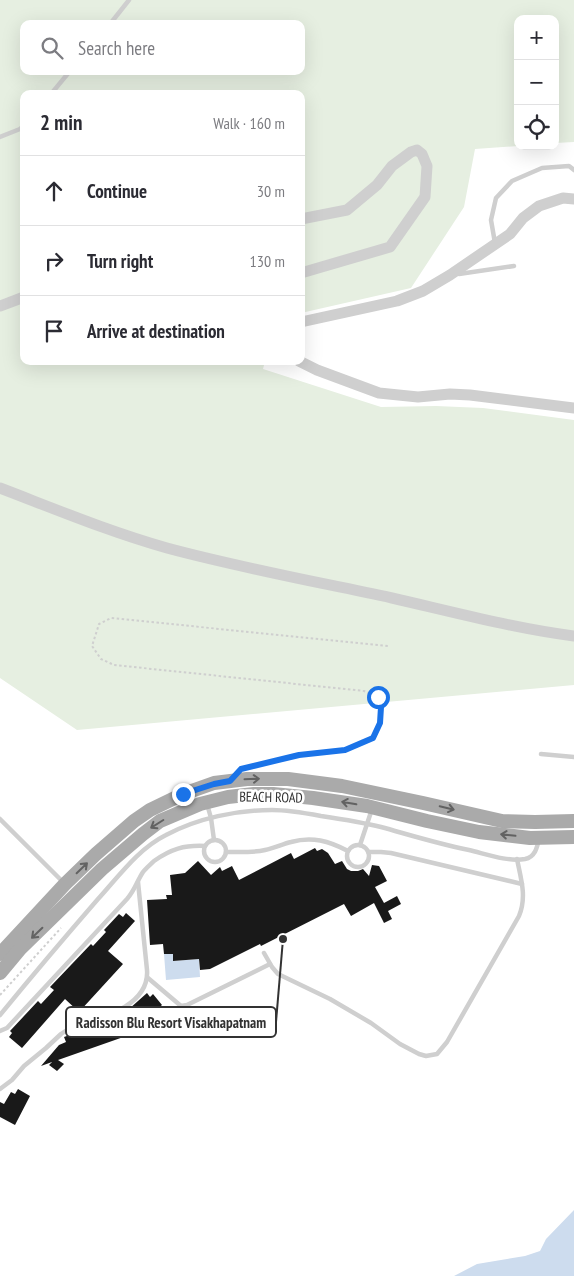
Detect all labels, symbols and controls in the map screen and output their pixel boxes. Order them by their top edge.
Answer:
map controls [514,15,559,150]
button: + [514,15,559,60]
search box [20,20,305,75]
icon: search [38,34,66,62]
text: Search here [78,36,155,60]
button: − [514,60,559,105]
button: locate [514,105,559,150]
text: 2 min [40,109,82,136]
text: Walk · 160 m [213,113,285,133]
icon: ahead [40,177,68,205]
text: Continue [87,179,147,203]
text: 30 m [257,181,285,201]
icon: right [40,247,68,275]
text: Turn right [87,249,153,273]
text: 130 m [250,251,285,271]
icon: arrive [40,317,68,345]
text: Arrive at destination [87,319,225,343]
route start [367,686,390,709]
one-way arrow [244,775,260,784]
route end [172,783,195,806]
street label: BEACH ROAD [239,787,303,807]
one-way arrow [341,798,357,808]
one-way arrow [439,804,455,813]
one-way arrow [151,820,165,830]
one-way arrow [500,830,516,840]
one-way arrow [76,862,88,874]
one-way arrow [31,927,43,939]
callout: Radisson Blu Resort Visakhapatnam [66,1007,276,1037]
text: Radisson Blu Resort Visakhapatnam [76,1013,266,1032]

